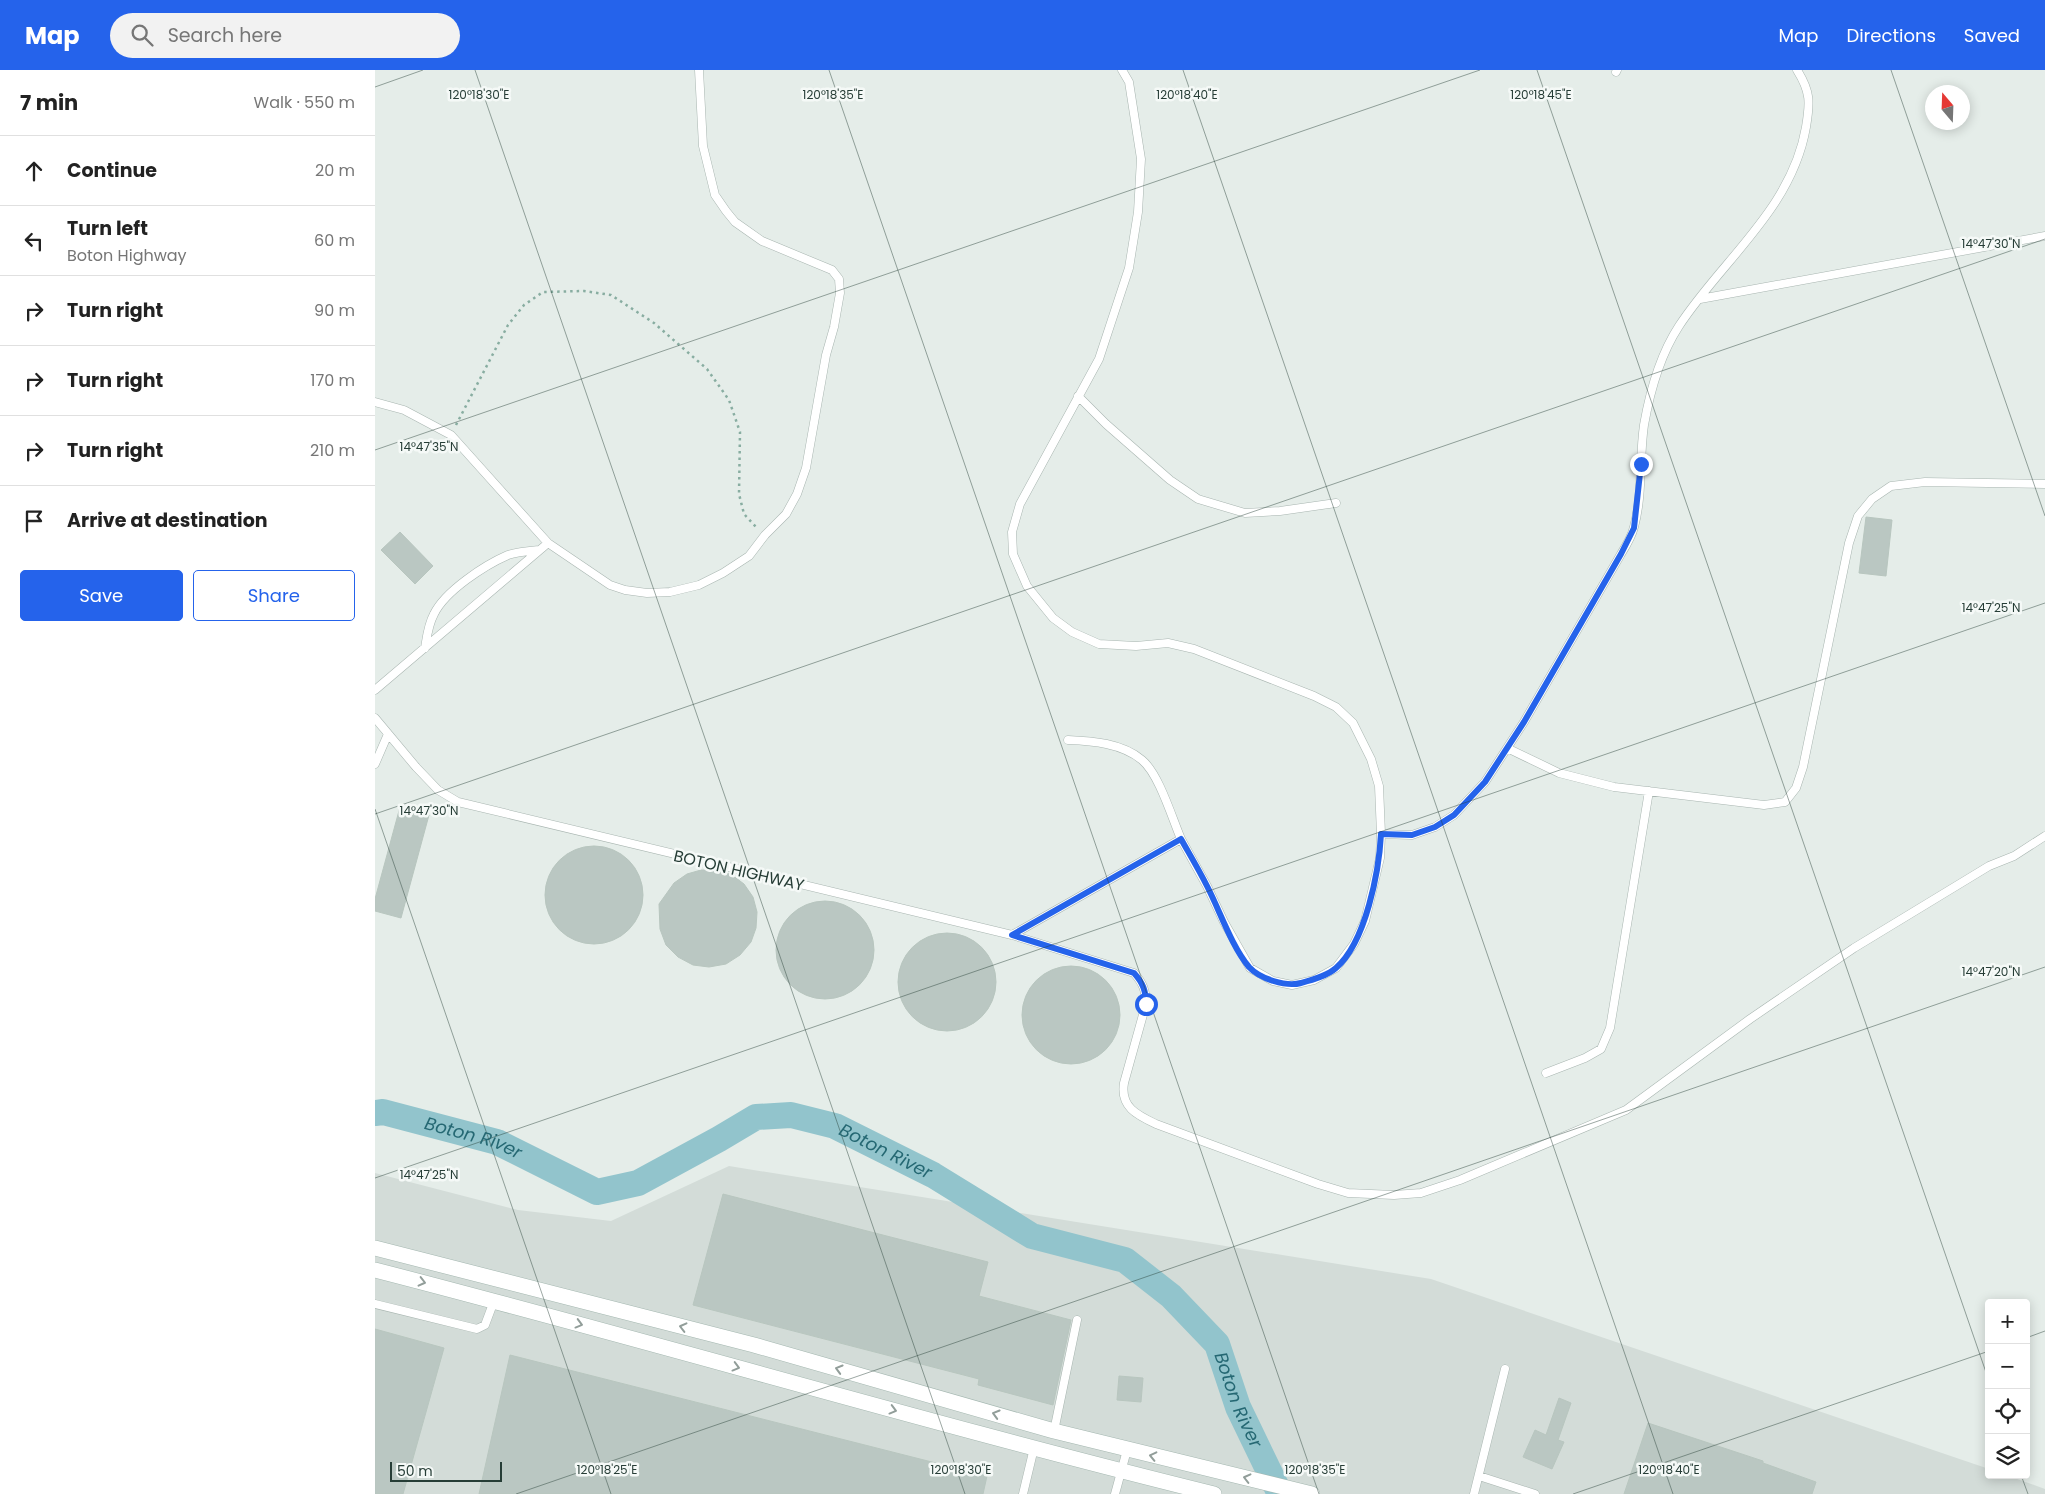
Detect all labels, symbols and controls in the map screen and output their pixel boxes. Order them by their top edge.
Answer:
search box [110,13,460,58]
text: Map [25,19,80,52]
icon: search [128,21,156,49]
text: Search here [168,22,282,49]
text: Map [1779,23,1818,48]
text: Directions [1846,23,1936,48]
text: Saved [1964,23,2020,48]
north arrow [1925,85,1970,130]
text: 120°18'30"E [449,86,509,103]
text: 120°18'35"E [803,86,863,103]
text: 120°18'40"E [1156,86,1218,103]
text: 120°18'45"E [1510,86,1572,103]
text: 7 min [20,88,78,117]
text: Walk · 550 m [254,91,355,114]
icon: ahead [20,157,48,185]
text: Continue [67,157,157,184]
text: 20 m [315,159,355,182]
text: Turn left [67,215,148,242]
icon: left [20,227,48,255]
text: 60 m [314,229,355,252]
text: 14°47'30"N [1962,235,2020,252]
text: Boton Highway [67,244,187,267]
icon: right [20,297,48,325]
text: Turn right [67,297,163,324]
text: 90 m [314,299,355,322]
icon: right [20,367,48,395]
text: Turn right [67,367,163,394]
text: 170 m [310,369,355,392]
icon: right [20,437,48,465]
text: Turn right [67,437,163,464]
text: 14°47'35"N [400,438,458,455]
text: 210 m [310,439,355,462]
route end [1630,453,1653,476]
icon: arrive [20,507,48,535]
text: Arrive at destination [67,507,268,534]
button: Save [20,570,183,621]
button: Share [193,570,355,621]
text: 14°47'25"N [1962,599,2020,616]
text: 14°47'30"N [400,802,458,819]
street label: BOTON HIGHWAY [671,844,807,897]
text: 14°47'20"N [1962,963,2020,980]
route start [1135,993,1158,1016]
water label: Boton River [422,1110,528,1165]
water label: Boton River [835,1117,938,1185]
text: 14°47'25"N [400,1166,458,1183]
one-way arrow [418,1277,426,1287]
map controls [1985,1299,2030,1479]
button: + [1985,1299,2030,1344]
one-way arrow [575,1318,584,1329]
one-way arrow [678,1322,687,1333]
button: − [1985,1344,2030,1389]
water label: Boton River [1209,1349,1269,1453]
one-way arrow [732,1361,741,1372]
one-way arrow [836,1365,844,1375]
button: locate [1985,1389,2030,1434]
one-way arrow [888,1404,896,1414]
one-way arrow [991,1409,1000,1420]
button: layers [1985,1434,2030,1479]
one-way arrow [1148,1451,1157,1462]
scale bar [390,1459,503,1482]
text: 50 m [397,1461,433,1481]
text: 120°18'25"E [577,1461,637,1478]
text: 120°18'30"E [931,1461,991,1478]
text: 120°18'35"E [1285,1461,1345,1478]
text: 120°18'40"E [1638,1461,1700,1478]
one-way arrow [1243,1473,1252,1484]

